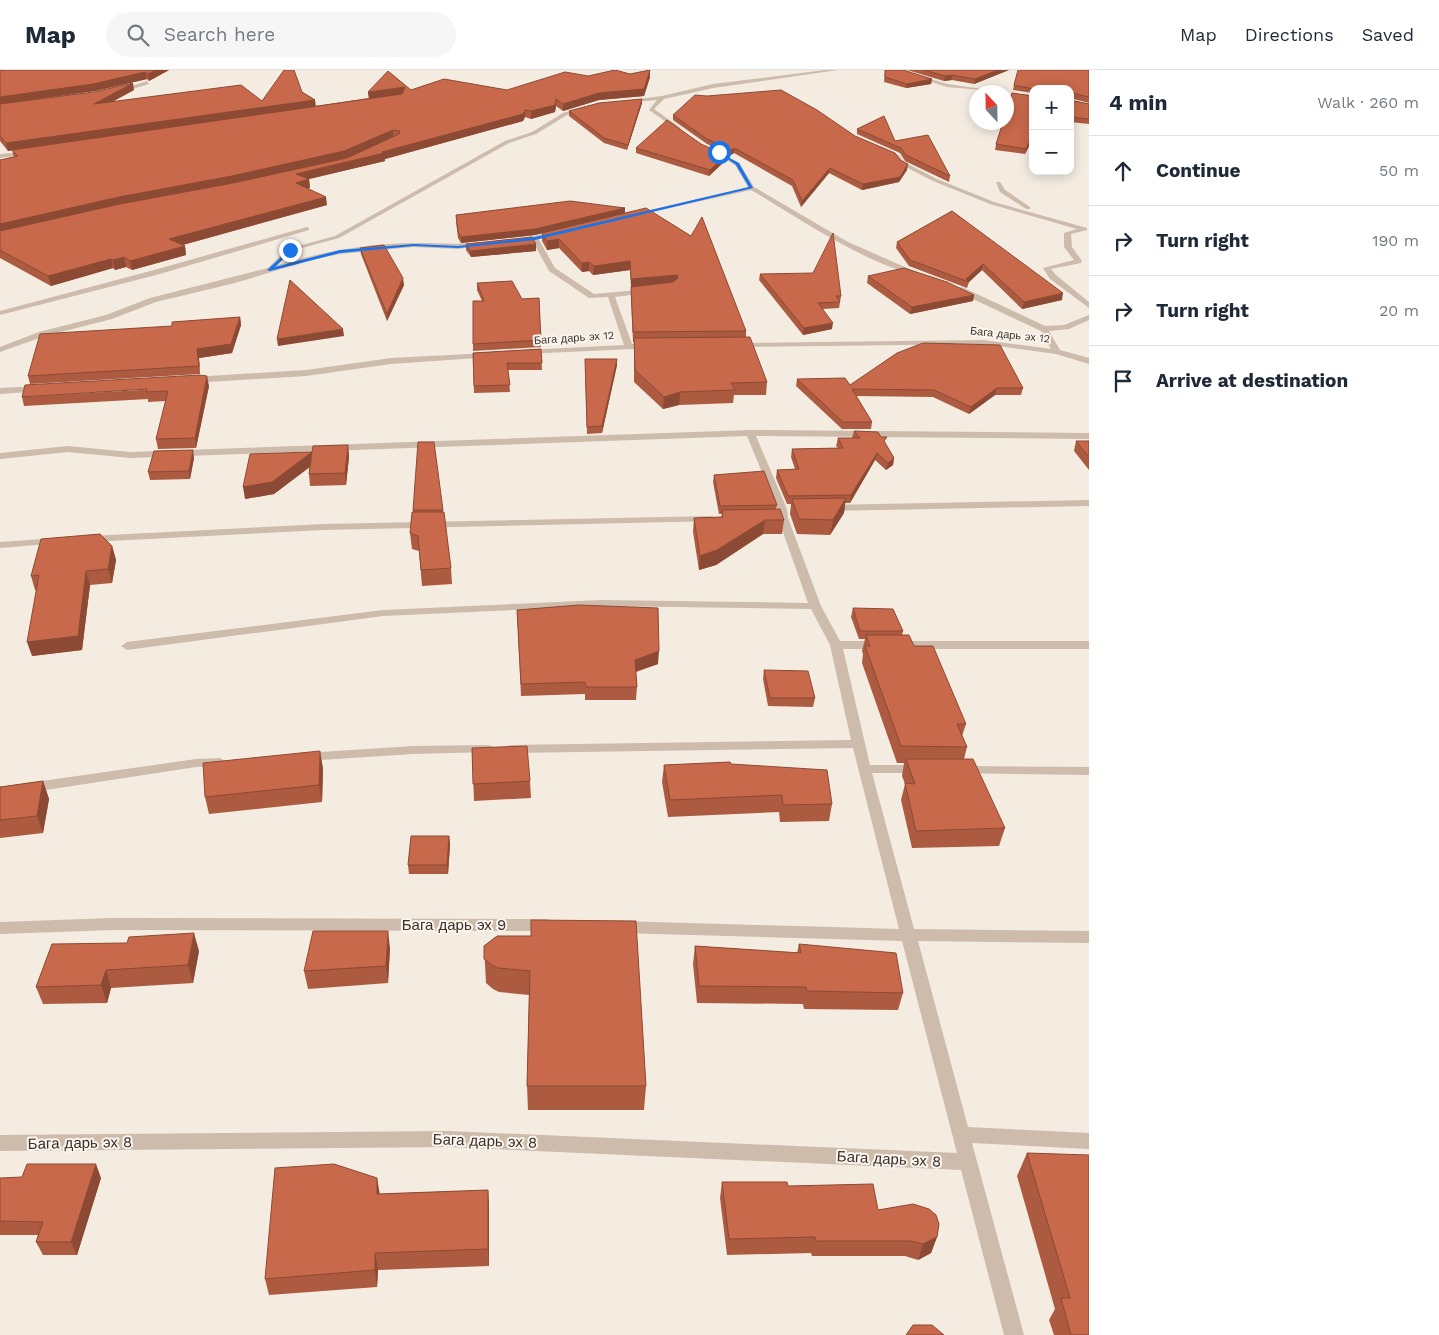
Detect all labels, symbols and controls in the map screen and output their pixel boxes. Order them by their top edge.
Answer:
search box [106,12,456,57]
text: Map [25,21,76,49]
icon: search [124,21,152,49]
text: Search here [164,23,275,46]
text: Map [1180,24,1217,45]
text: Directions [1245,24,1334,45]
text: Saved [1362,24,1414,45]
north arrow [969,85,1014,130]
map controls [1029,85,1074,175]
button: + [1029,85,1074,130]
text: 4 min [1109,90,1167,115]
text: Walk · 260 m [1317,93,1419,112]
button: − [1029,130,1074,175]
route start [708,141,731,164]
icon: ahead [1109,157,1137,185]
text: Continue [1156,159,1240,182]
text: 50 m [1379,161,1419,180]
icon: right [1109,227,1137,255]
text: Turn right [1156,229,1249,252]
text: 190 m [1372,231,1419,250]
route end [279,239,302,262]
icon: right [1109,297,1137,325]
text: Turn right [1156,299,1249,322]
text: 20 m [1379,301,1419,320]
street label: Бага дарь эх 12 [969,324,1051,346]
street label: Бага дарь эх 12 [533,329,615,347]
icon: arrive [1109,367,1137,395]
text: Arrive at destination [1156,369,1348,392]
street label: Бага дарь эх 9 [402,916,506,934]
street label: Бага дарь эх 8 [432,1130,538,1152]
street label: Бага дарь эх 8 [28,1133,132,1153]
street label: Бага дарь эх 8 [836,1147,942,1171]

